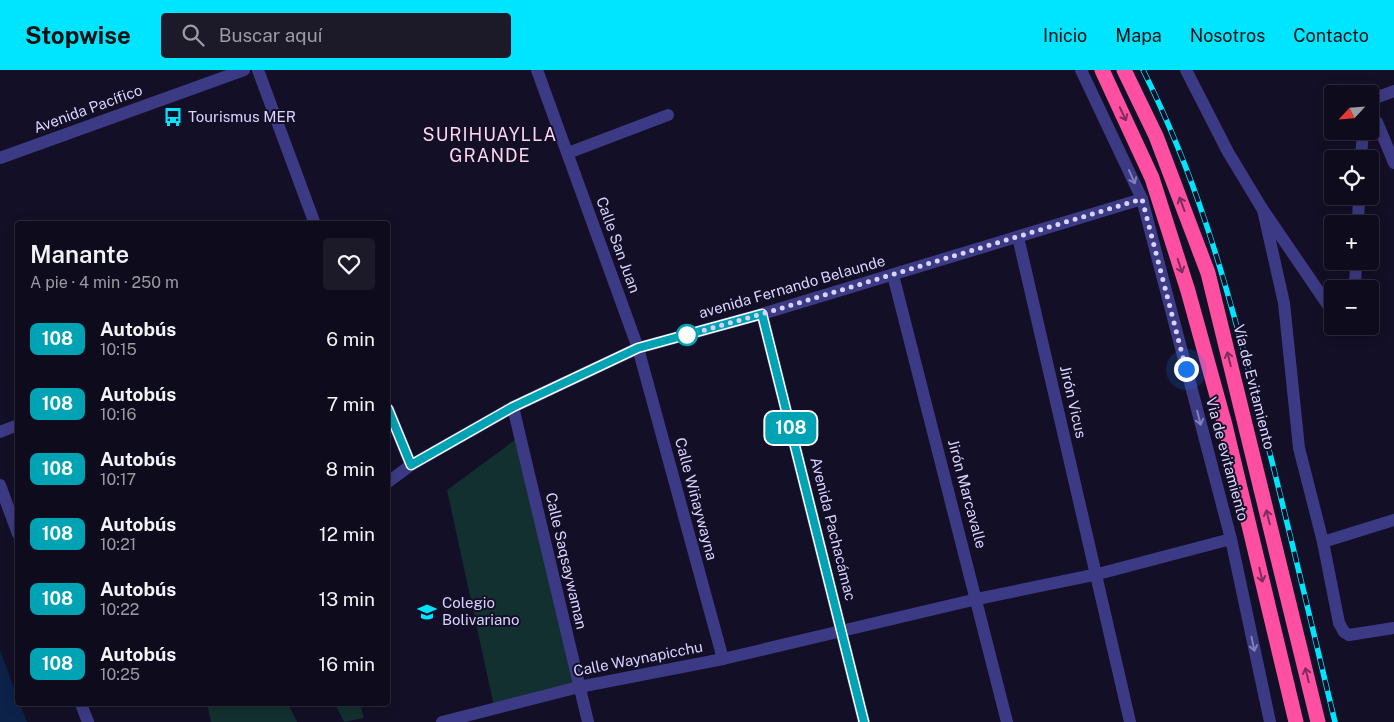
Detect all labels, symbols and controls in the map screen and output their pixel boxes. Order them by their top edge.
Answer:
search box [161,13,511,58]
text: Stopwise [25,21,131,49]
icon: search [179,21,207,49]
text: Buscar aquí [219,24,322,46]
text: Inicio [1043,25,1087,46]
text: Mapa [1115,25,1162,46]
text: Nosotros [1190,25,1265,46]
text: Contacto [1293,25,1369,46]
street label: Avenida Pacífico [31,81,145,136]
north arrow [1324,85,1379,140]
map controls [1324,85,1379,335]
bus stop icon: Tourismus MER [162,106,184,128]
one-way arrow [1119,106,1128,121]
place label: Tourismus MER [188,108,296,125]
district label: SURIHUAYLLA GRANDE [423,124,557,166]
button: locate [1324,150,1379,205]
one-way arrow [1128,169,1137,184]
street label: Calle San Juan [593,194,644,295]
one-way arrow [1177,196,1186,211]
button: + [1324,215,1379,270]
button: heart [323,238,375,290]
text: Manante [30,240,129,268]
street label: avenida Fernando Belaunde [697,252,887,321]
one-way arrow [1176,258,1186,274]
text: A pie · 4 min · 250 m [30,273,179,292]
button: − [1324,280,1379,335]
text: Autobús [100,318,176,340]
street label: Vía de Evitamiento [1231,323,1278,451]
unlabelled marker [676,324,698,346]
text: 108 [42,328,73,349]
text: 6 min [326,328,375,350]
text: 10:15 [100,340,137,359]
one-way arrow [1224,352,1233,368]
your location [1174,357,1199,382]
street label: Jirón Vicus [1057,364,1090,440]
text: Autobús [100,383,176,405]
text: 108 [42,393,73,414]
text: 7 min [327,393,375,415]
street label: Via de evitamiento [1203,395,1252,523]
text: 10:16 [100,405,136,424]
one-way arrow [1195,409,1204,425]
line badge: 108 [762,412,820,444]
text: 108 [775,417,807,438]
street label: Calle Wiñaywayna [672,436,721,562]
street label: Jirón Marcavalle [945,437,990,550]
text: Autobús [100,448,176,470]
street label: Avenida Pachacámac [807,455,860,602]
text: 108 [42,458,73,479]
text: 8 min [326,458,375,480]
text: 10:17 [100,470,136,489]
street label: Calle Saqsaywaman [542,491,590,631]
one-way arrow [1263,509,1272,525]
text: Autobús [100,513,176,535]
text: 108 [42,523,73,544]
text: 12 min [319,523,375,545]
text: 10:21 [100,535,136,554]
one-way arrow [1257,567,1266,583]
text: Autobús [100,578,176,600]
text: 108 [42,588,73,609]
text: 13 min [318,588,375,610]
place label: Colegio Bolivariano [442,594,519,628]
text: 10:22 [100,600,139,619]
school or university icon: Colegio Bolivariano [416,601,438,623]
one-way arrow [1249,635,1258,651]
street label: Calle Waynapicchu [572,638,704,679]
text: Autobús [100,643,176,665]
text: 108 [42,653,73,674]
text: 16 min [319,653,375,675]
text: 10:25 [100,665,140,684]
one-way arrow [1302,667,1311,683]

